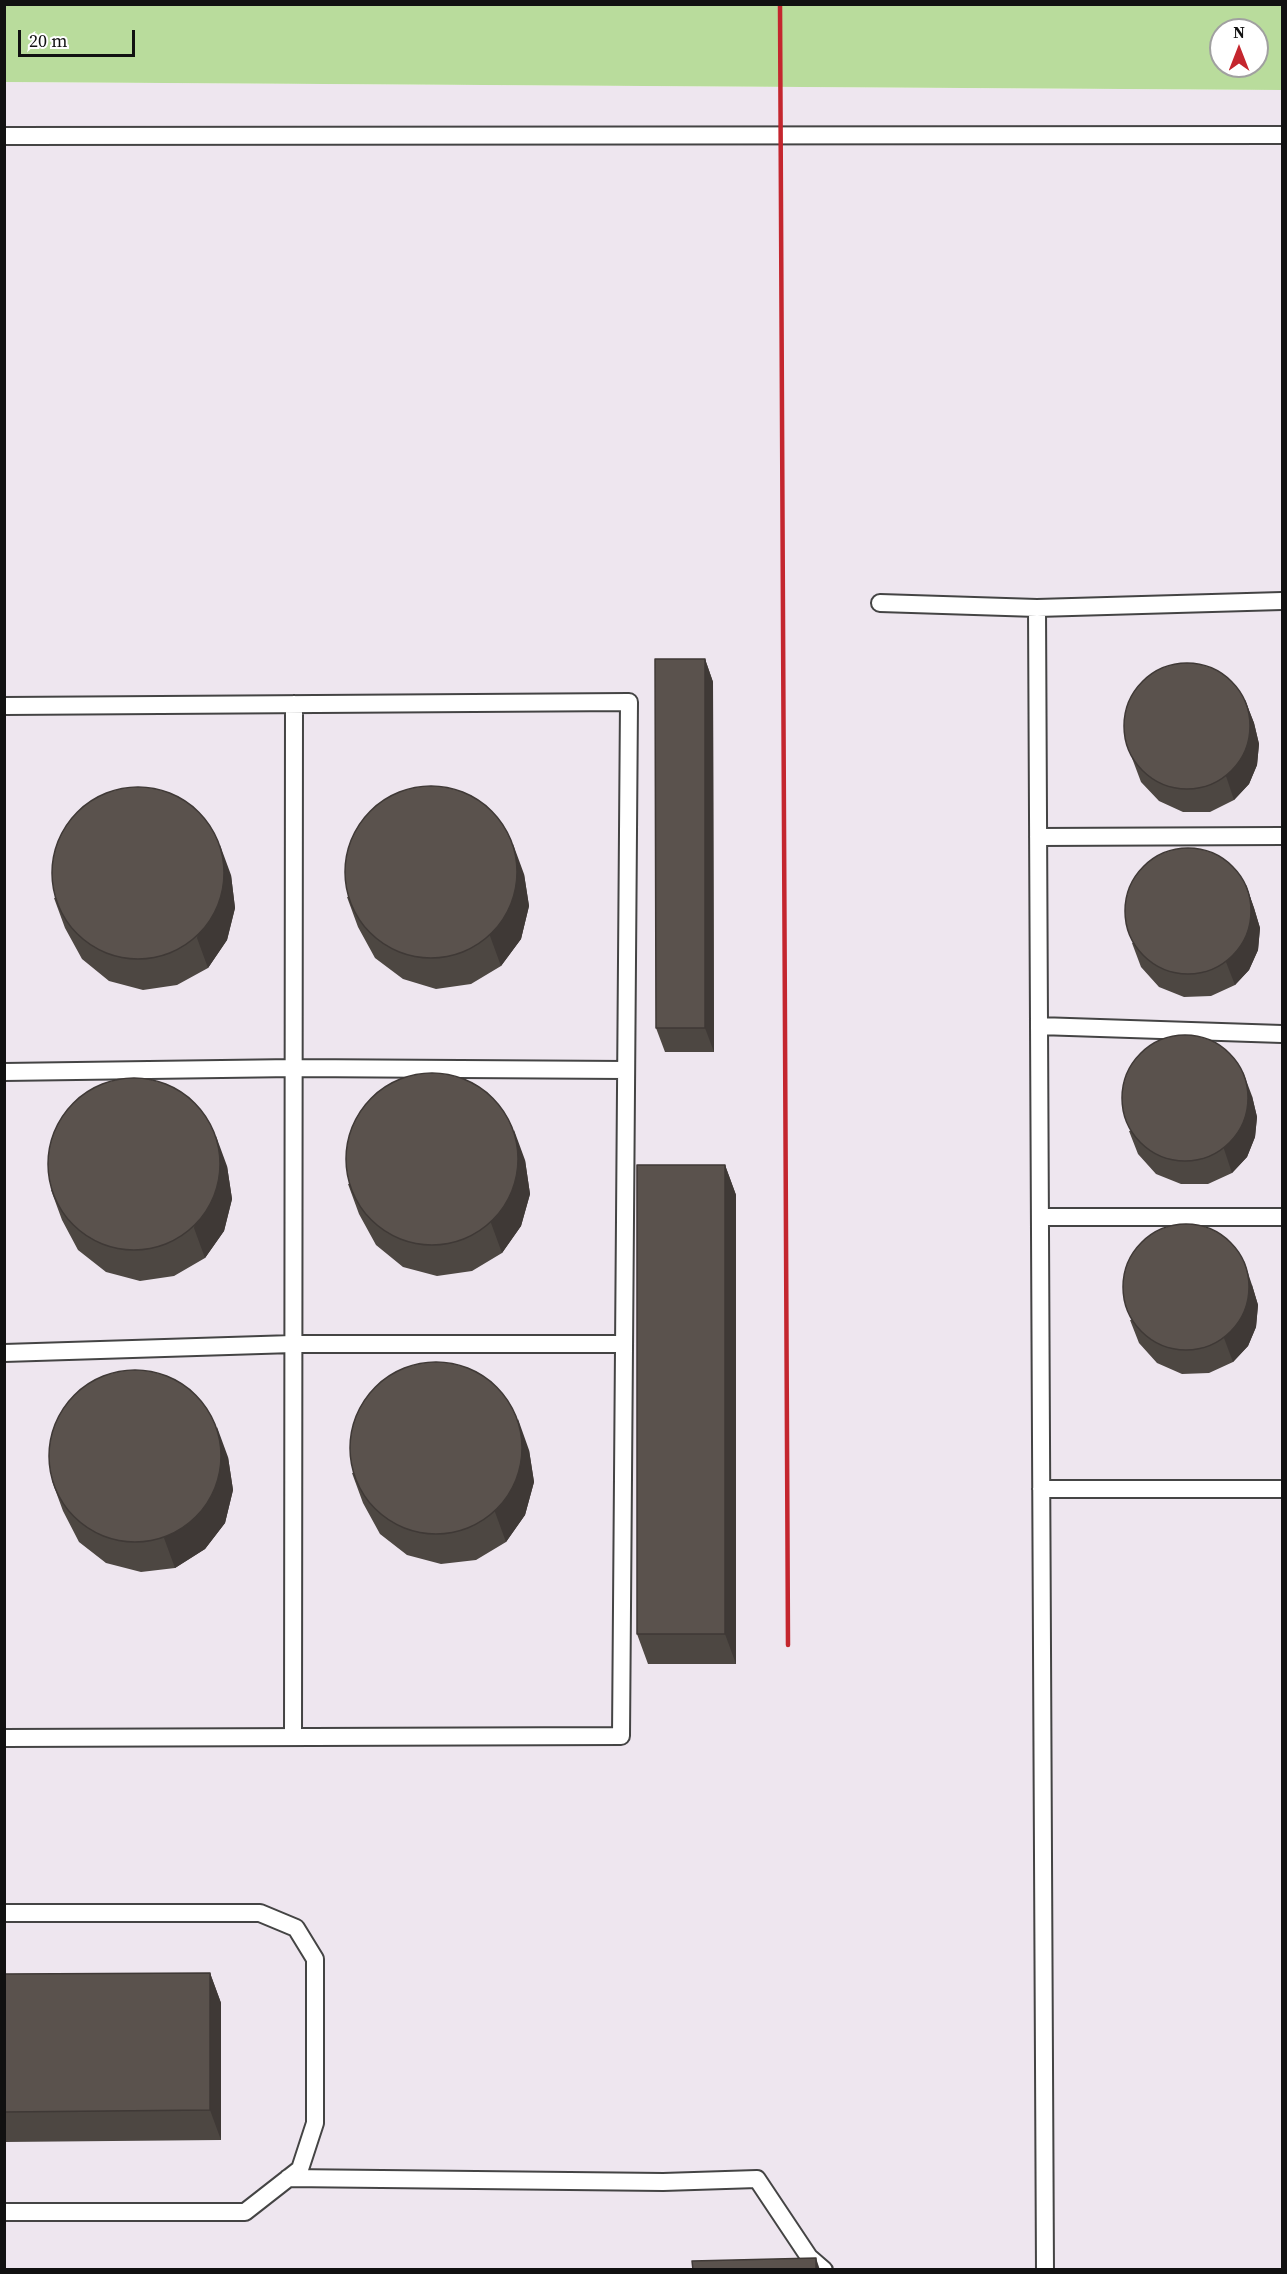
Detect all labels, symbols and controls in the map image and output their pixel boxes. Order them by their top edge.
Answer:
scale bar [21,18,138,56]
north arrow [1209,18,1269,78]
text: N [1233,21,1245,43]
text: 20 m [29,28,67,53]

